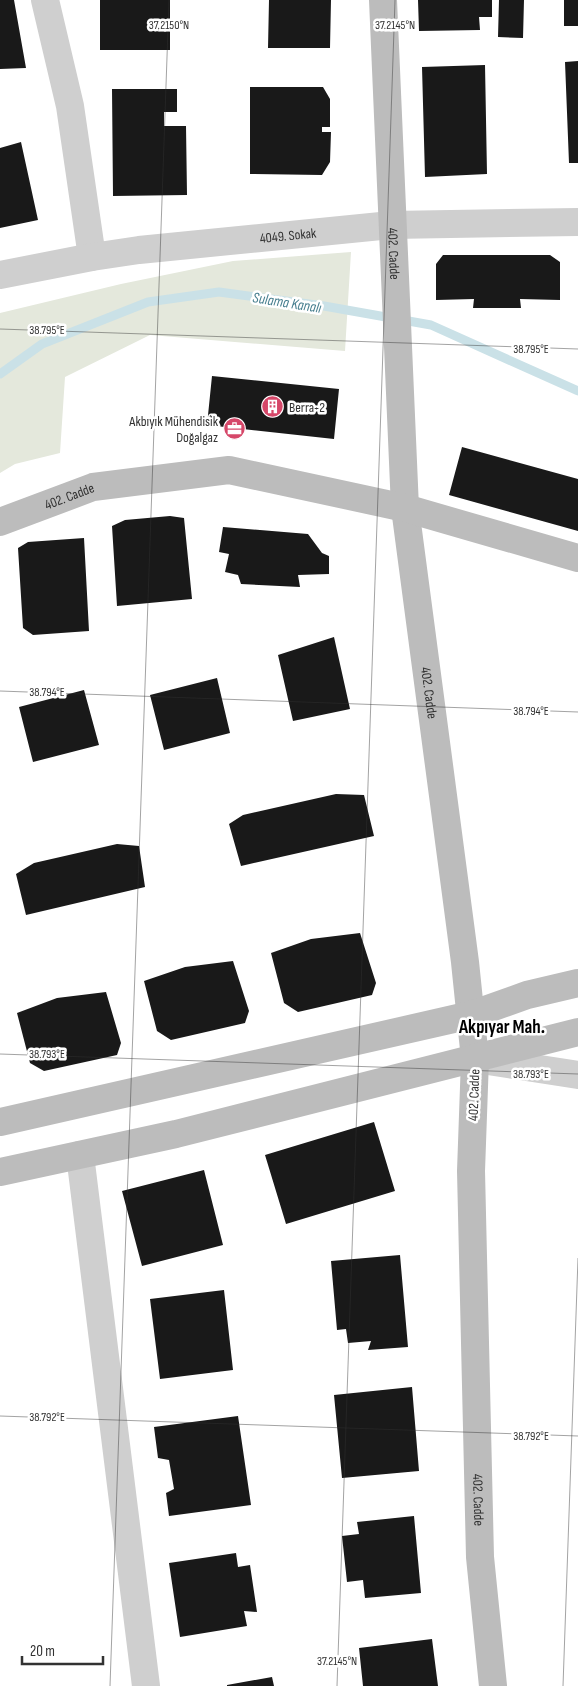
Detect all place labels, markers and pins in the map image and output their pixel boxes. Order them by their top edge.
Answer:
building icon: Berra-2 [261,395,285,419]
place label: Berra-2 [289,399,325,416]
place label: Akbıyık Mühendisik Doğalgaz [128,413,219,446]
office icon: Akbıyık Mühendisik Doğalgaz [222,417,246,441]

